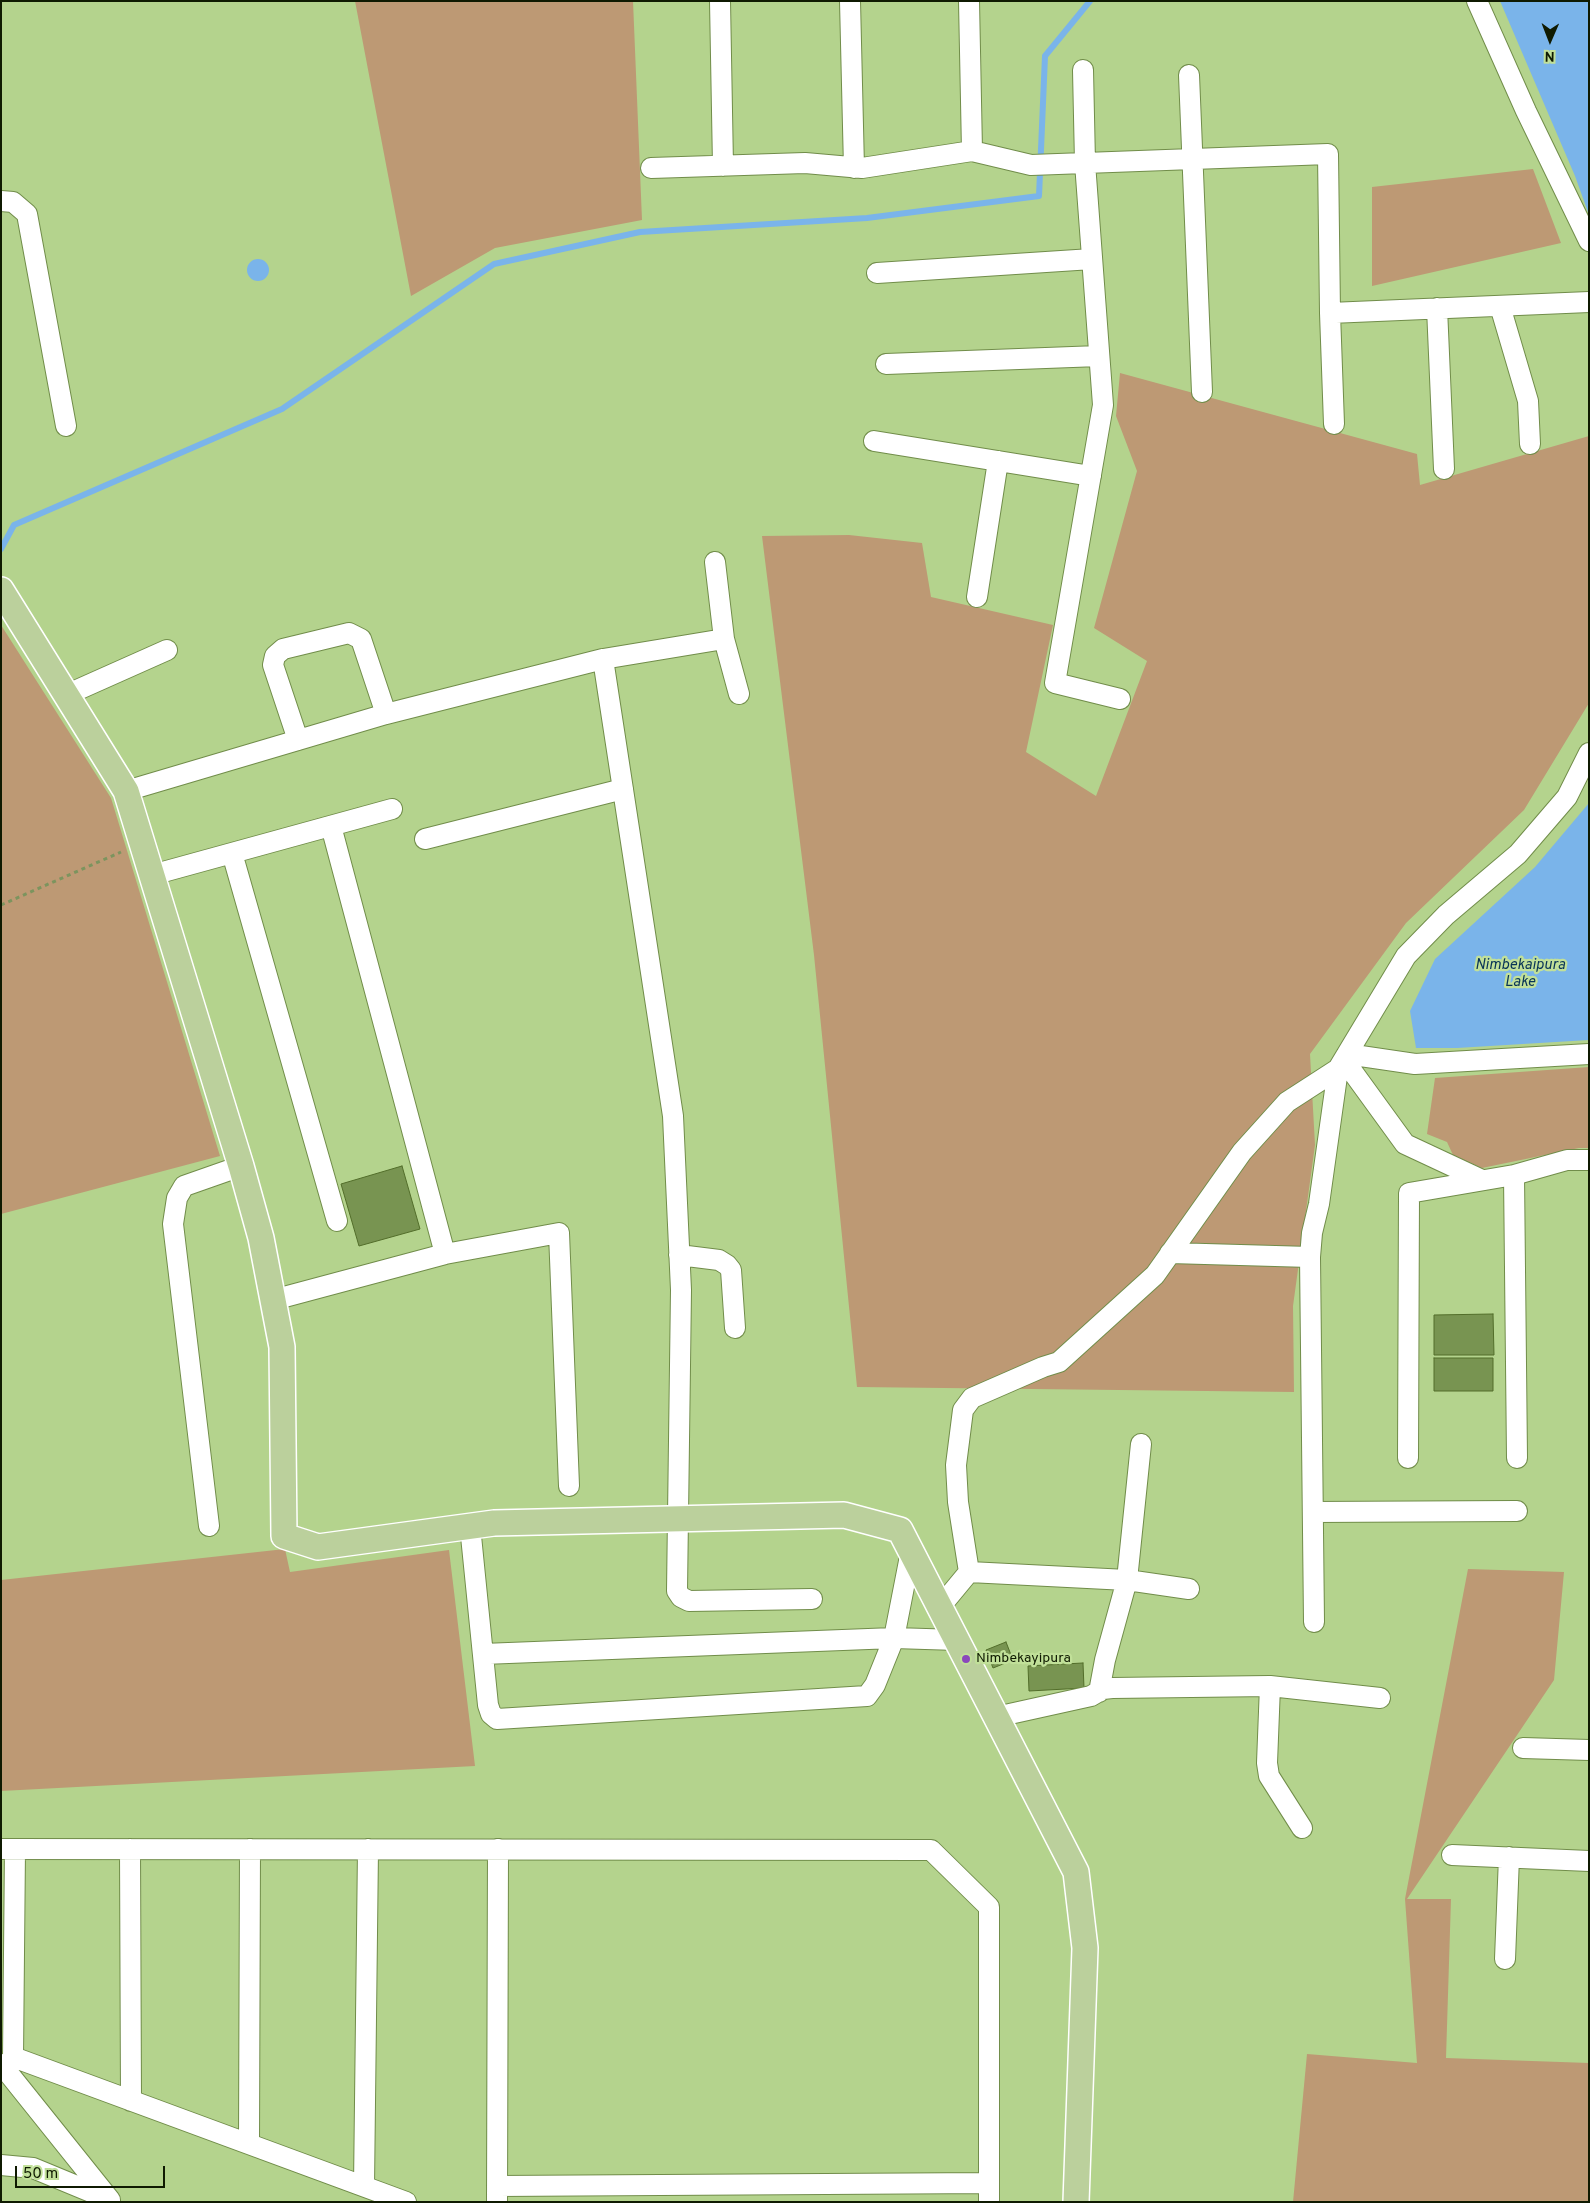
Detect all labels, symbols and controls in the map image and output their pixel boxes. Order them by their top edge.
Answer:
north arrow [1525,15,1575,65]
text: N [1545,47,1555,64]
water label: Nimbekaipura Lake [1475,957,1565,992]
place label: Nimbekayipura [976,1651,1071,1667]
marker: Nimbekayipura [960,1653,972,1665]
scale bar [18,2156,168,2188]
text: 50 m [23,2165,58,2184]

